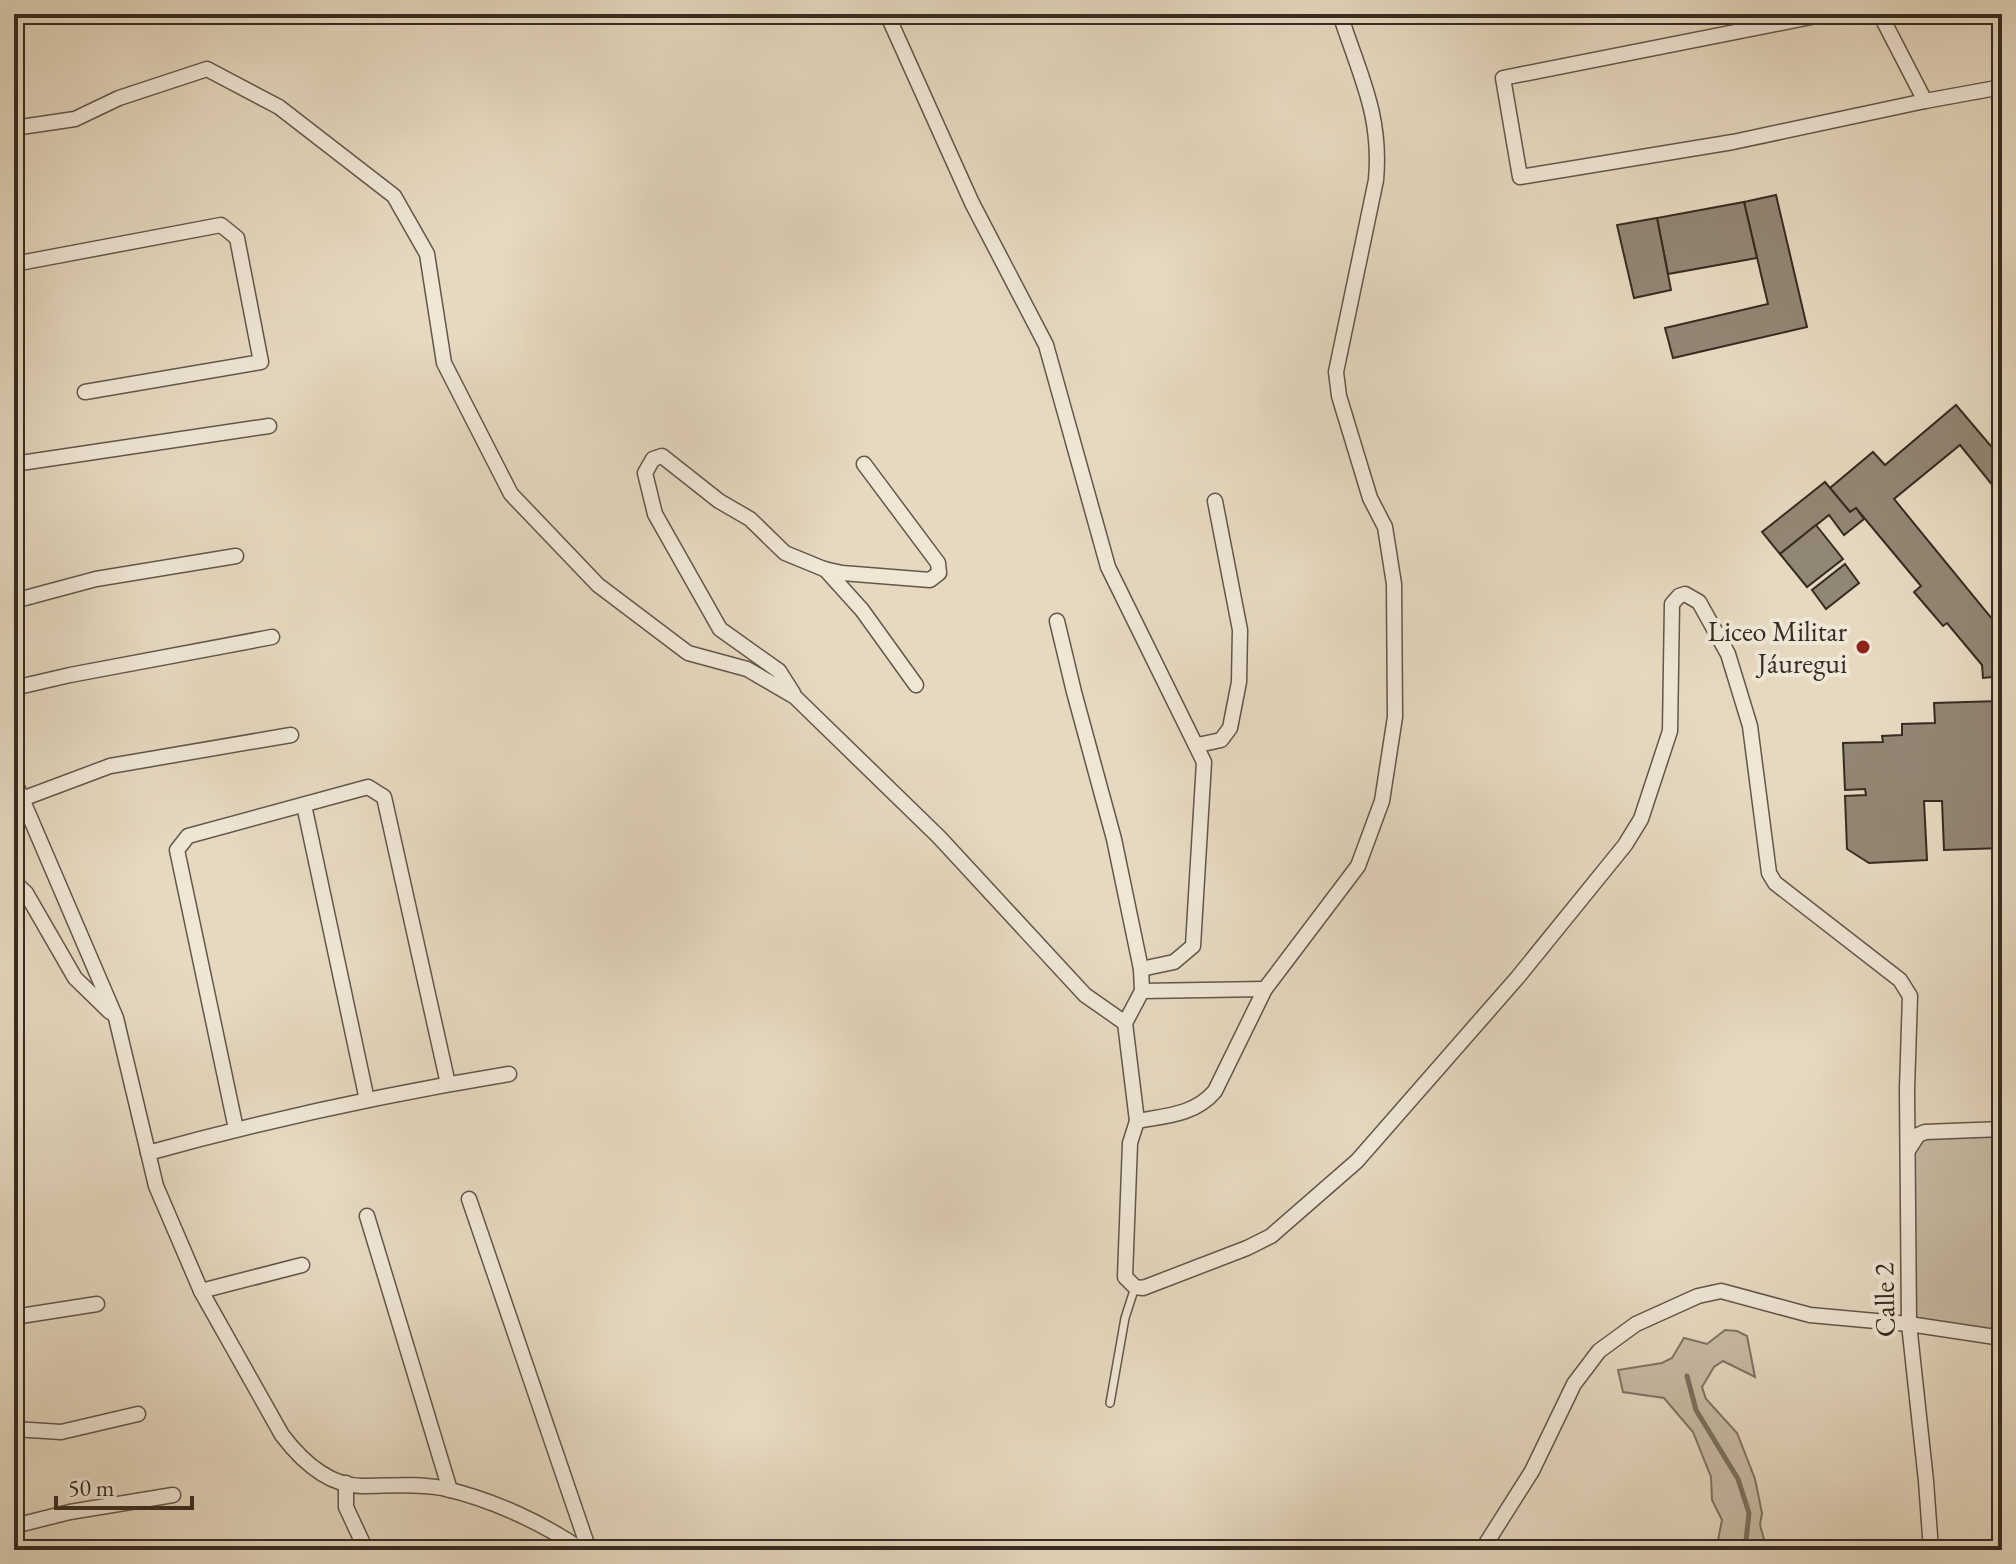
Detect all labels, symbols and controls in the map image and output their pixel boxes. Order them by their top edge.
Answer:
place label: Liceo Militar Jáuregui [1708,613,1848,681]
marker: Liceo Militar Jáuregui [1854,638,1872,656]
street label: Calle 2 [1865,1262,1903,1338]
scale bar [56,1460,192,1510]
text: 50 m [68,1472,115,1503]

